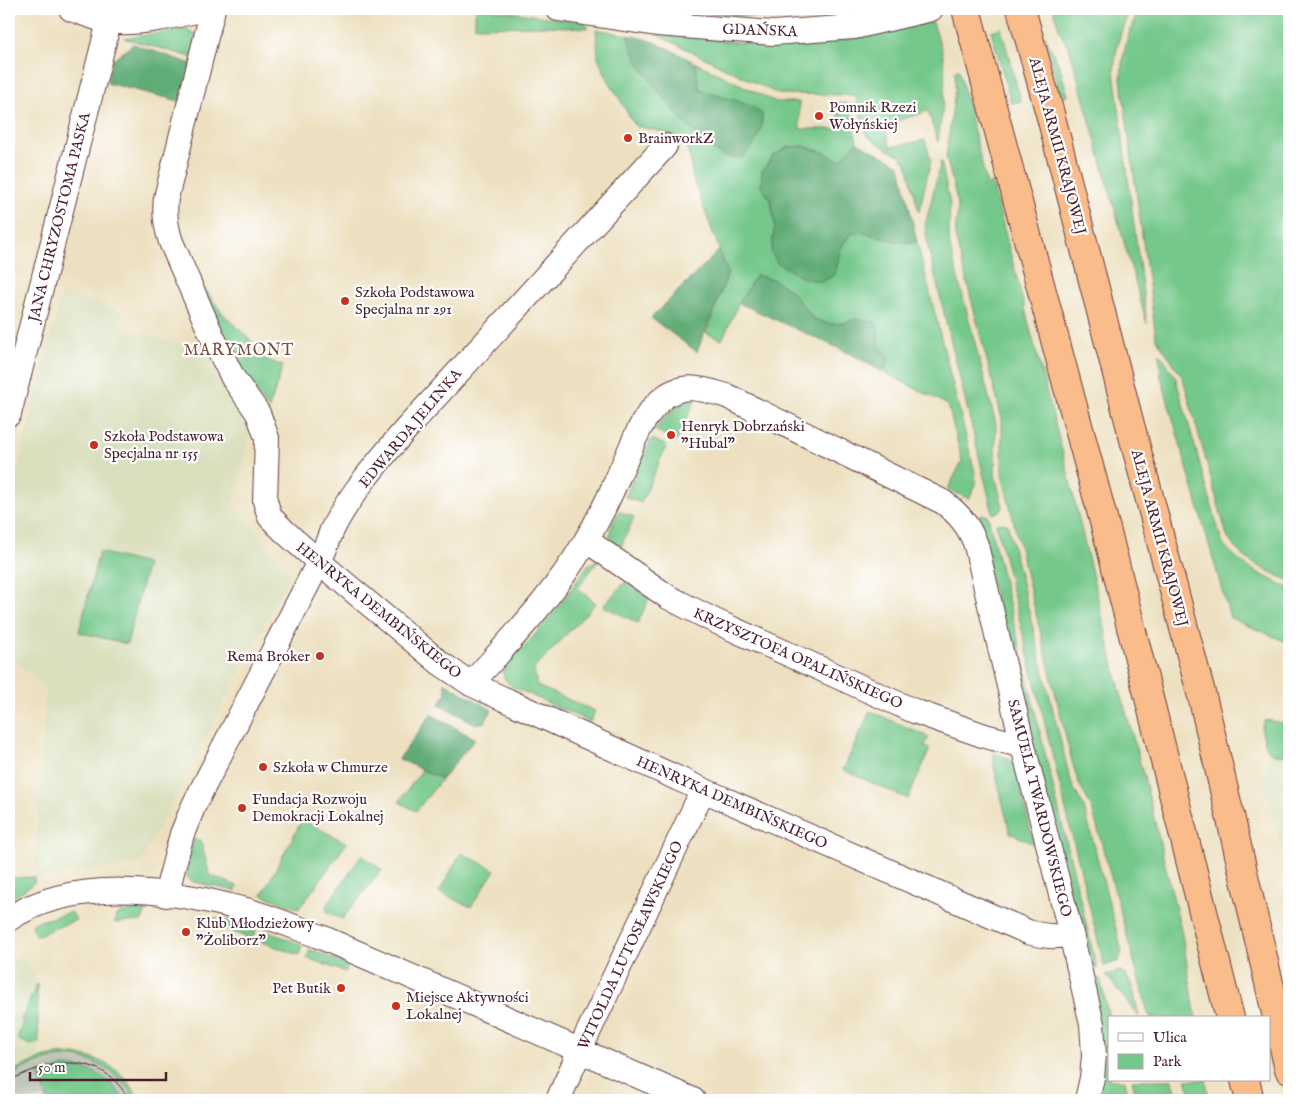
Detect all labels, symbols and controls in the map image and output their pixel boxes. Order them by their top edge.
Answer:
street label: GDAŃSKA [722,20,799,41]
street label: ALEJA ARMII KRAJOWEJ [1024,54,1090,237]
place label: Pomnik Rzezi Wołyńskiej [829,98,916,134]
street label: JANA CHRYZOSTOMA PASKA [24,109,95,326]
marker: Pomnik Rzezi Wołyńskiej [813,110,825,122]
place label: BrainworkZ [638,129,714,148]
marker: BrainworkZ [622,132,634,144]
place label: Szkoła Podstawowa Specjalna nr 291 [355,283,475,319]
marker: Szkoła Podstawowa Specjalna nr 291 [339,295,351,307]
district label: MARYMONT [184,341,294,361]
street label: EDWARDA JELINKA [355,364,466,492]
place label: Henryk Dobrzański "Hubal" [681,417,805,453]
place label: Szkoła Podstawowa Specjalna nr 155 [104,427,224,463]
marker: Henryk Dobrzański "Hubal" [665,429,677,441]
marker: Szkoła Podstawowa Specjalna nr 155 [88,439,100,451]
street label: ALEJA ARMII KRAJOWEJ [1126,446,1192,629]
street label: HENRYKA DEMBIŃSKIEGO [292,538,465,683]
street label: KRZYSZTOFA OPALIŃSKIEGO [690,604,905,713]
place label: Rema Broker [227,647,310,666]
marker: Rema Broker [314,650,326,662]
street label: SAMUELA TWARDOWSKIEGO [1003,697,1076,919]
street label: HENRYKA DEMBIŃSKIEGO [633,752,830,853]
place label: Szkoła w Chmurze [273,758,388,777]
marker: Szkoła w Chmurze [257,761,269,773]
place label: Fundacja Rozwoju Demokracji Lokalnej [252,790,384,826]
marker: Fundacja Rozwoju Demokracji Lokalnej [236,802,248,814]
street label: WITOLDA LUTOSŁAWSKIEGO [574,838,687,1053]
place label: Klub Młodzieżowy "Żoliborz" [196,914,315,950]
marker: Klub Młodzieżowy "Żoliborz" [180,926,192,938]
place label: Pet Butik [272,979,332,998]
marker: Pet Butik [335,982,347,994]
place label: Miejsce Aktywności Lokalnej [406,988,529,1024]
marker: Miejsce Aktywności Lokalnej [390,1000,402,1012]
legend [1108,1016,1270,1082]
text: Ulica [1153,1028,1187,1047]
scale bar [30,1049,166,1081]
text: Park [1153,1052,1183,1071]
text: 50 m [38,1058,66,1077]

